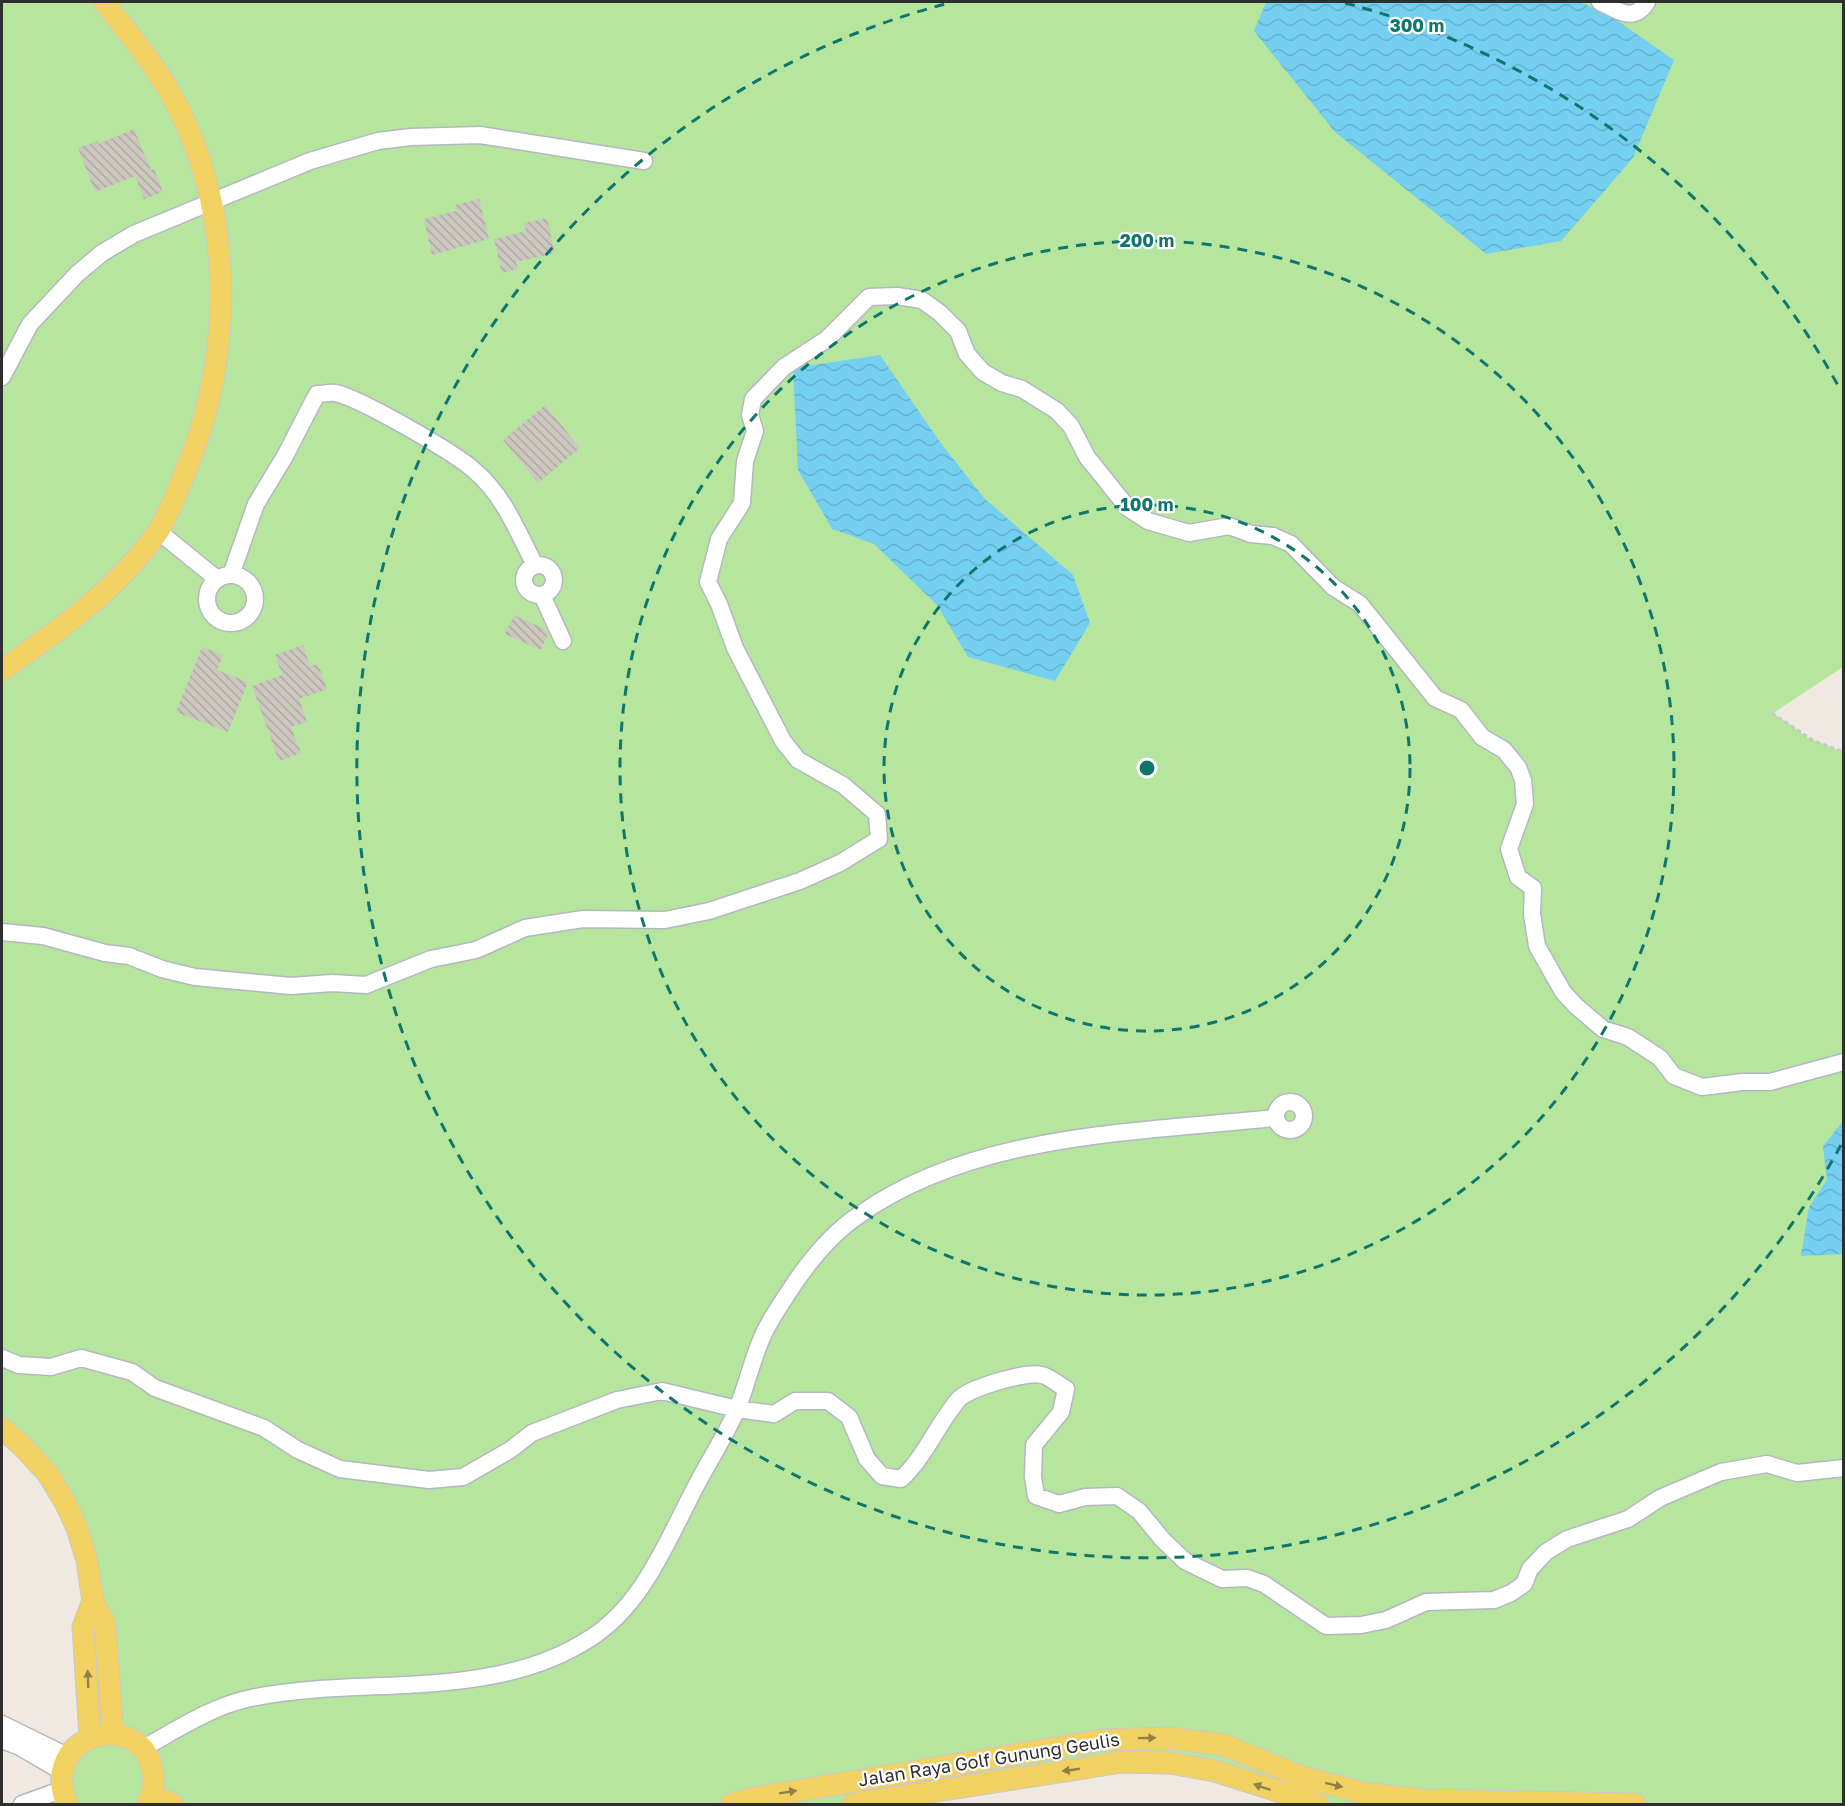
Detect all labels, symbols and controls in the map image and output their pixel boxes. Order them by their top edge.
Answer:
text: 300 m [1390,14,1444,36]
text: 200 m [1120,229,1174,251]
text: 100 m [1121,493,1173,515]
centre of rings [1137,758,1157,778]
one-way arrow [84,1669,93,1688]
street label: Jalan Raya Golf Gunung Geulis [857,1727,1121,1791]
one-way arrow [1138,1733,1157,1743]
one-way arrow [1061,1765,1080,1774]
one-way arrow [1253,1781,1271,1791]
one-way arrow [1325,1781,1343,1791]
one-way arrow [779,1788,798,1797]

